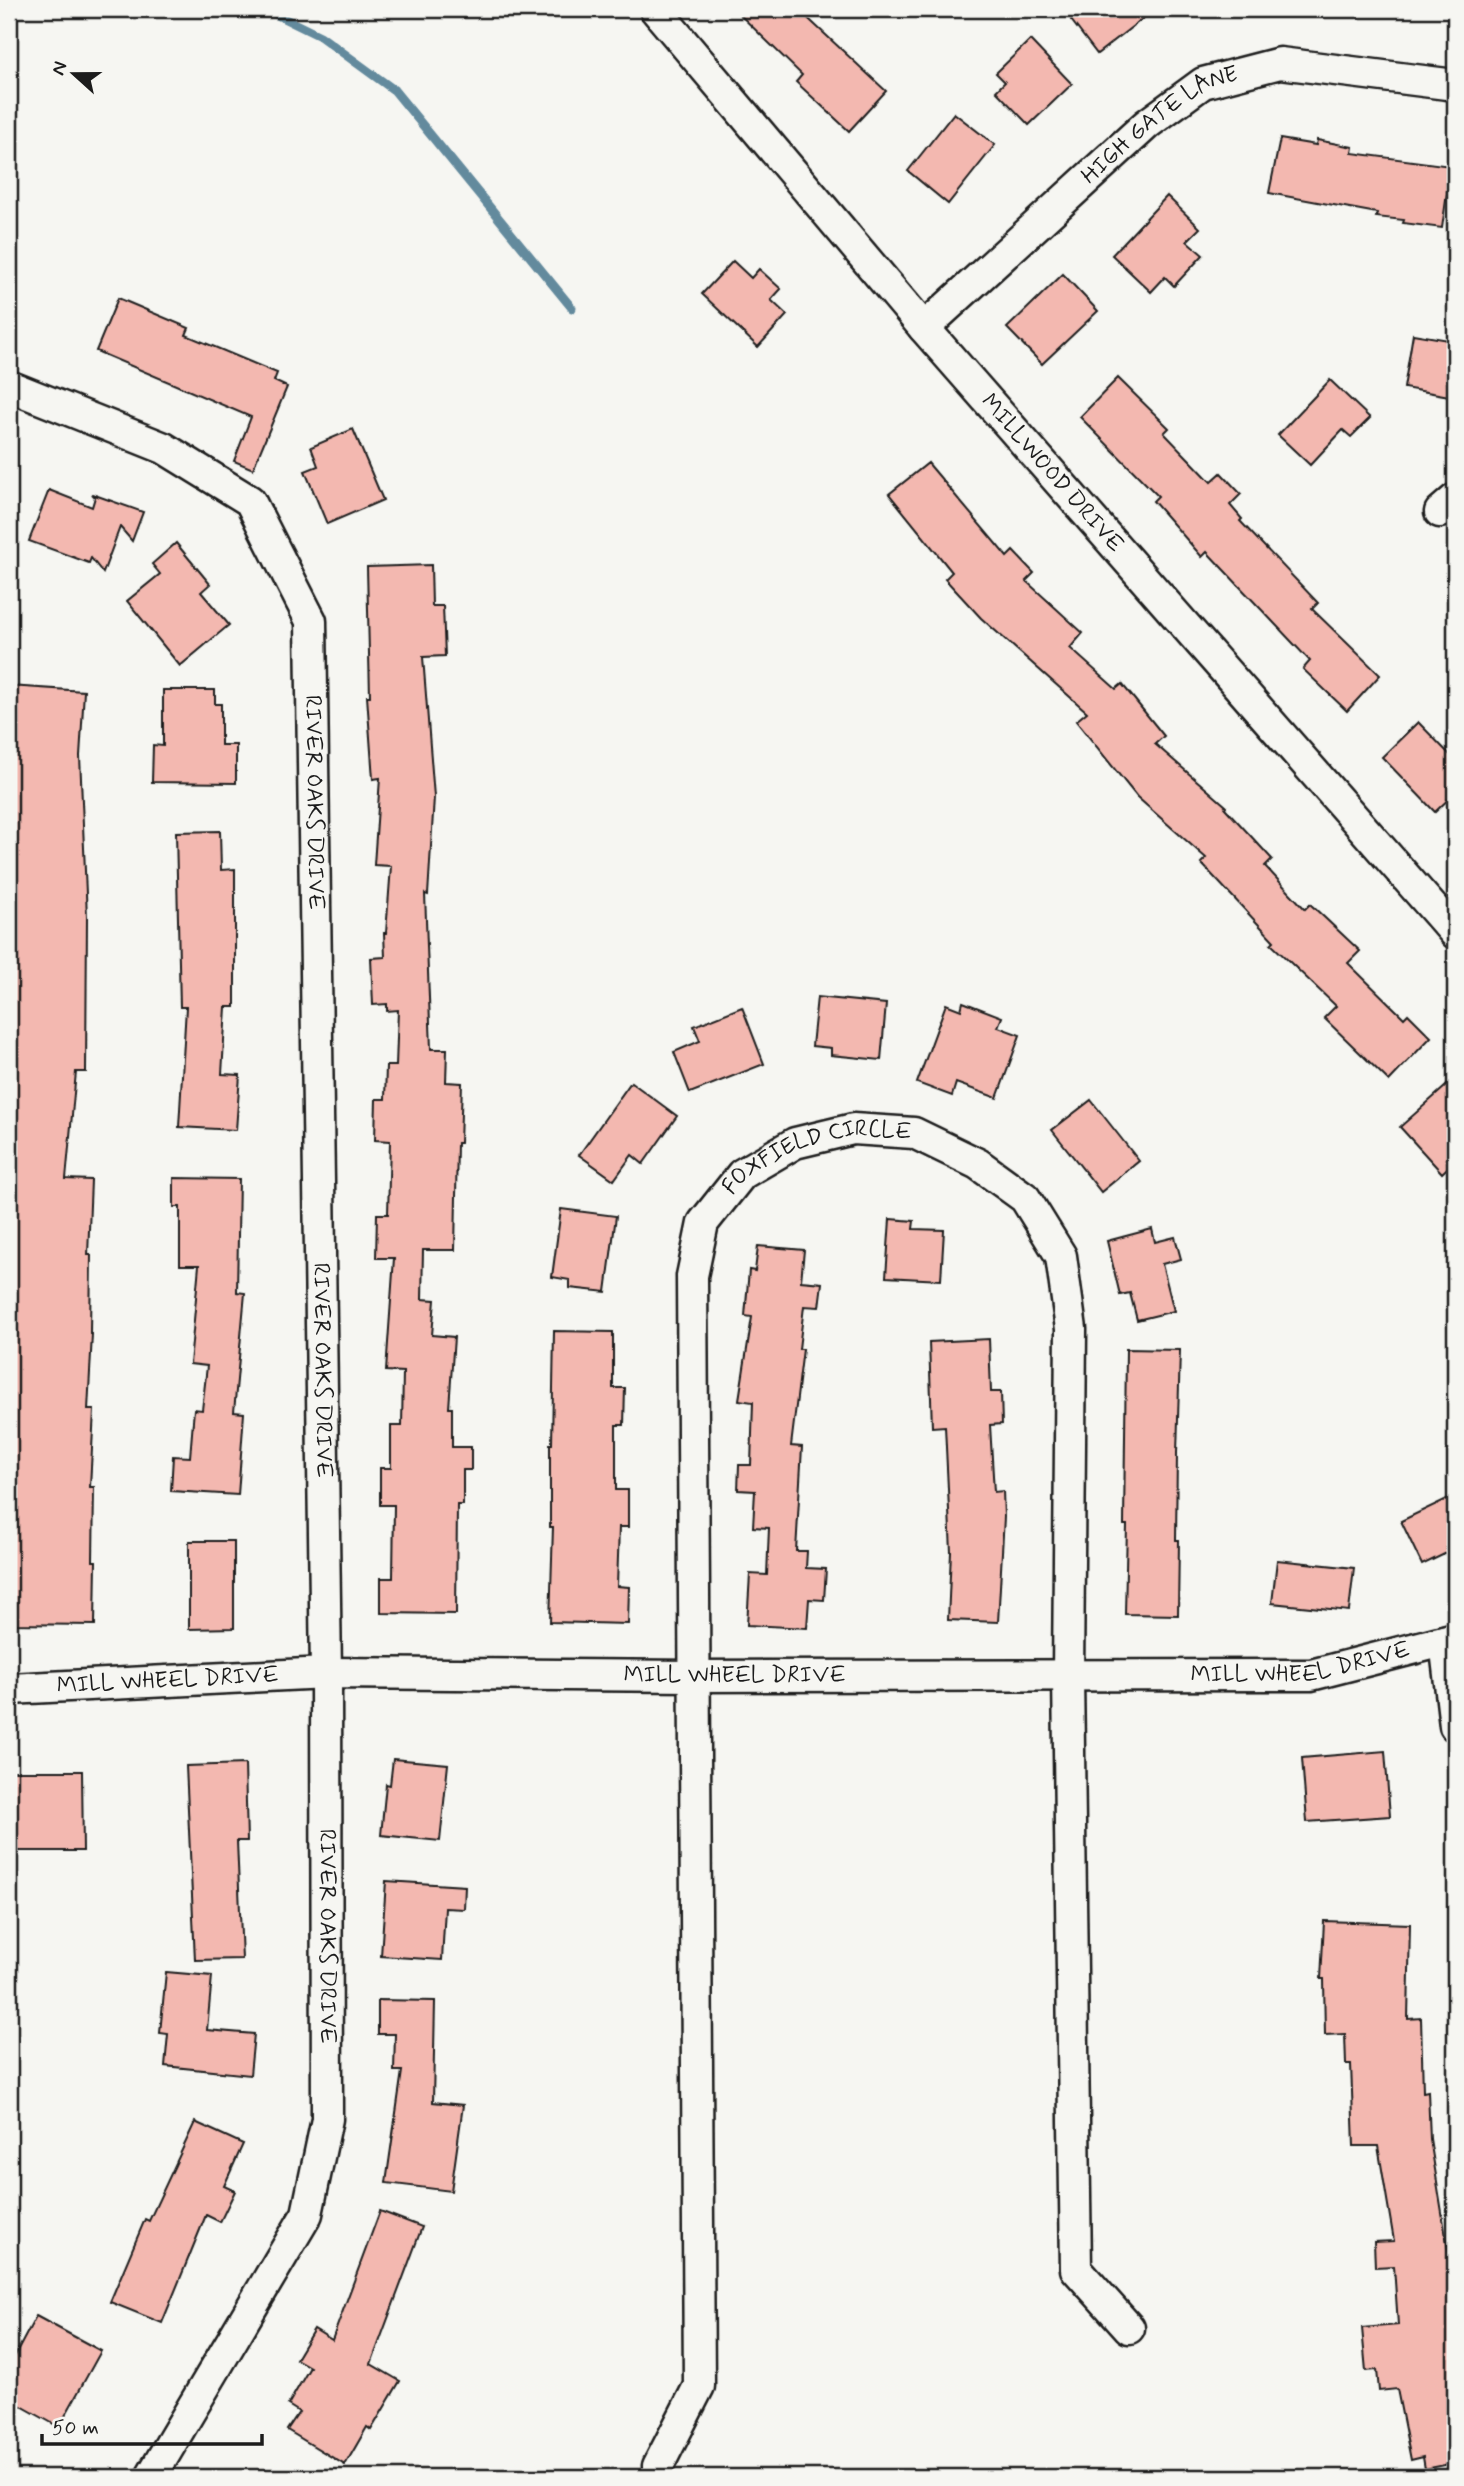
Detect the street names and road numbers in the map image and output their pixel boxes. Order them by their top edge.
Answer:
street label: HIGH GATE LANE [1075,60,1241,191]
street label: MILLWOOD DRIVE [974,388,1130,560]
street label: RIVER OAKS DRIVE [297,695,330,910]
street label: FOXFIELD CIRCLE [716,1114,913,1201]
street label: RIVER OAKS DRIVE [305,1263,338,1478]
street label: MILL WHEEL DRIVE [1190,1635,1413,1690]
street label: MILL WHEEL DRIVE [56,1660,280,1702]
street label: MILL WHEEL DRIVE [623,1660,846,1691]
street label: RIVER OAKS DRIVE [311,1829,342,2044]

